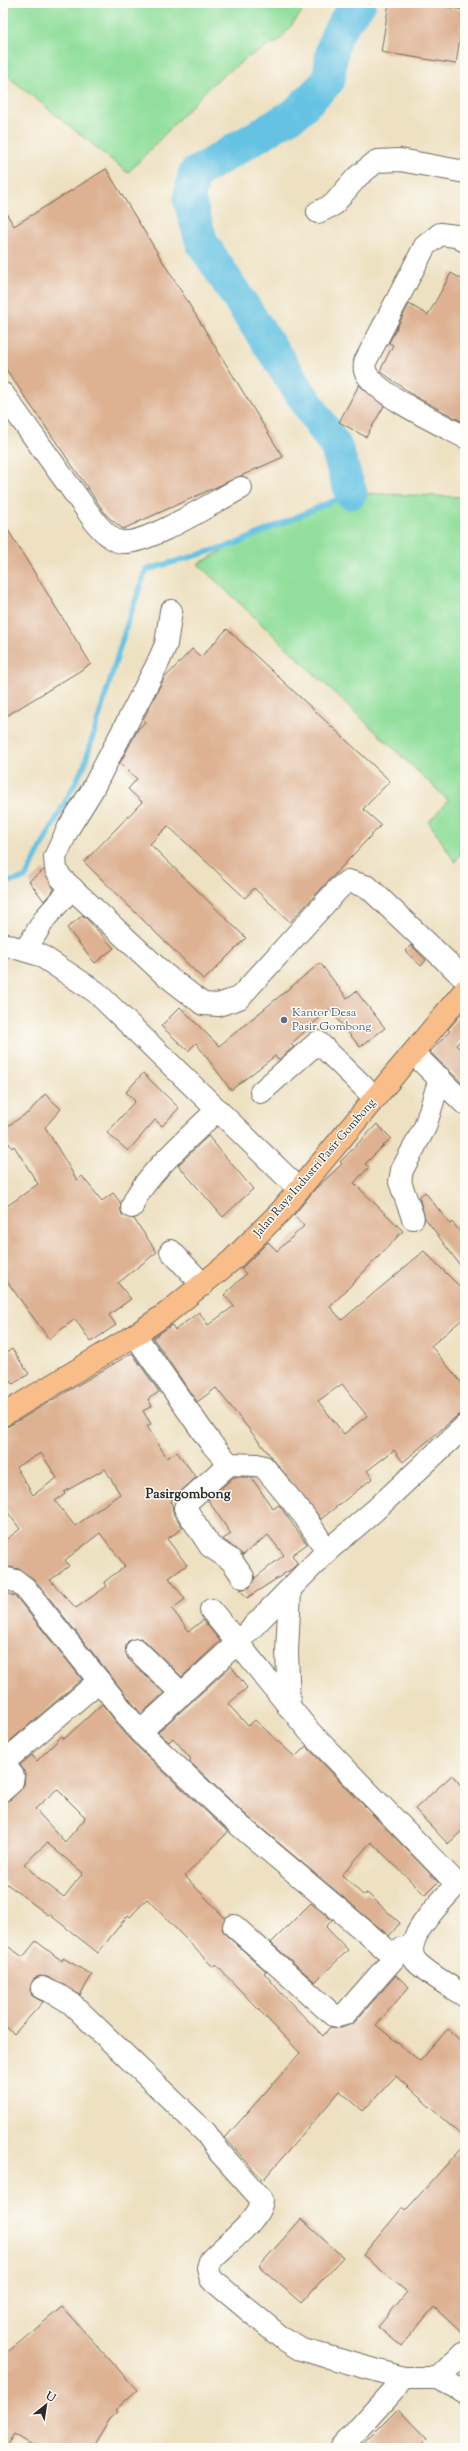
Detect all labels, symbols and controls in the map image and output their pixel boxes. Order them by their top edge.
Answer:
place label: Kantor Desa Pasir Gombong [292,1004,372,1036]
marker: Kantor Desa Pasir Gombong [279,1015,289,1025]
street label: Jalan Raya Industri Pasir Gombong [249,1095,381,1242]
district label: Pasirgombong [146,1485,231,1505]
north arrow [26,2385,66,2425]
text: U [42,2388,58,2406]

